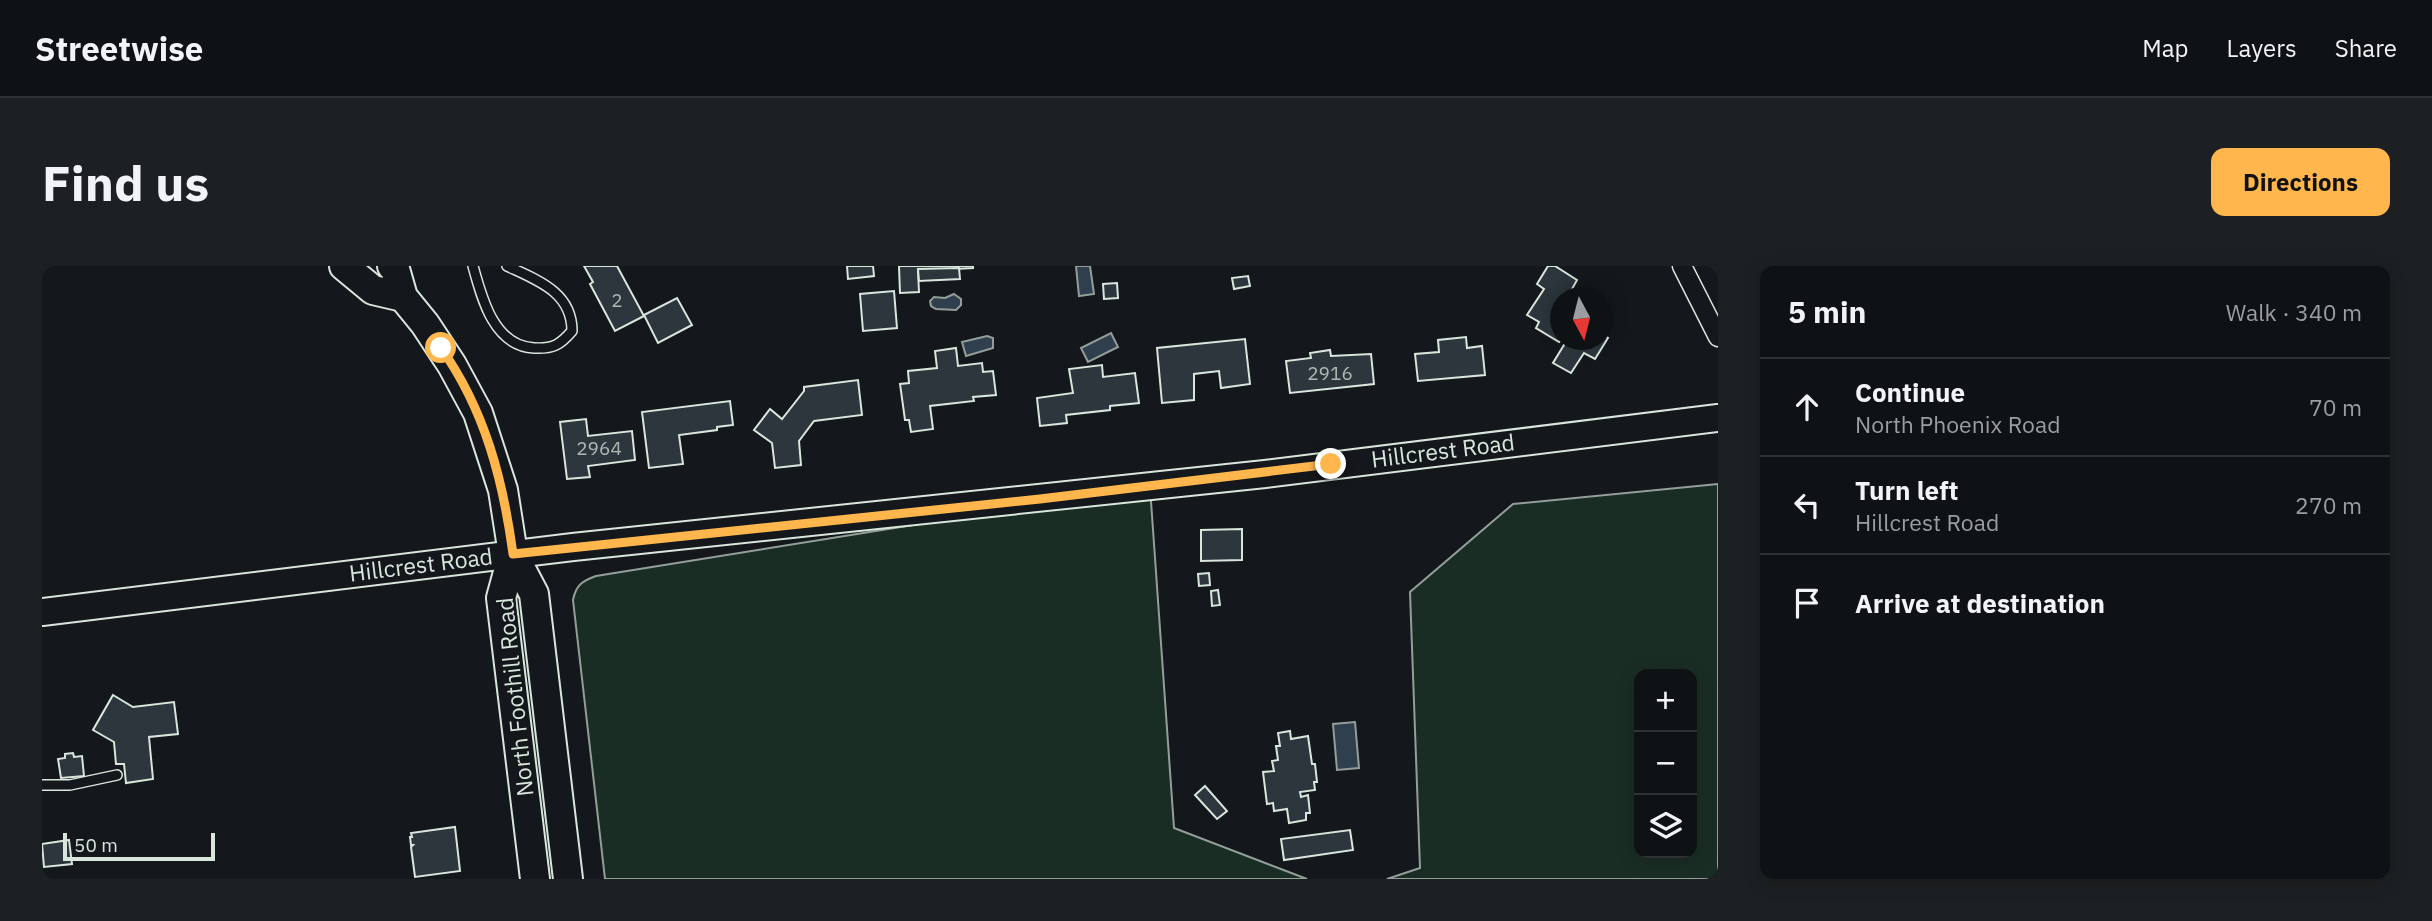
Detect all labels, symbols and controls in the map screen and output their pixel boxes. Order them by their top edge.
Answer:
text: Streetwise [35,27,203,70]
text: Map [2142,32,2189,64]
text: Layers [2227,32,2297,64]
text: Share [2335,32,2397,64]
button: Directions [2211,148,2390,216]
text: Find us [42,151,209,214]
north arrow [1550,287,1613,350]
house number: 2 [611,288,623,312]
text: 5 min [1788,292,1866,331]
text: Walk · 340 m [2226,297,2362,327]
route start [425,332,456,363]
house number: 2916 [1307,361,1353,385]
text: Continue [1855,375,1965,409]
icon: ahead [1788,388,1826,426]
text: 70 m [2309,392,2362,422]
text: North Phoenix Road [1855,409,2061,439]
street label: Hillcrest Road [1369,426,1516,474]
house number: 2964 [576,436,622,460]
route end [1315,448,1346,479]
text: Turn left [1855,473,1958,507]
icon: left [1788,486,1826,524]
text: 270 m [2295,490,2362,520]
text: Hillcrest Road [1855,507,1999,537]
street label: Hillcrest Road [347,540,494,588]
icon: arrive [1788,584,1826,622]
text: Arrive at destination [1855,586,2105,620]
street label: North Foothill Road [489,596,539,798]
map controls [1634,669,1697,858]
button: + [1634,669,1697,732]
button: − [1634,732,1697,795]
button: layers [1634,795,1697,858]
scale bar [63,830,215,862]
text: 50 m [74,833,118,857]

